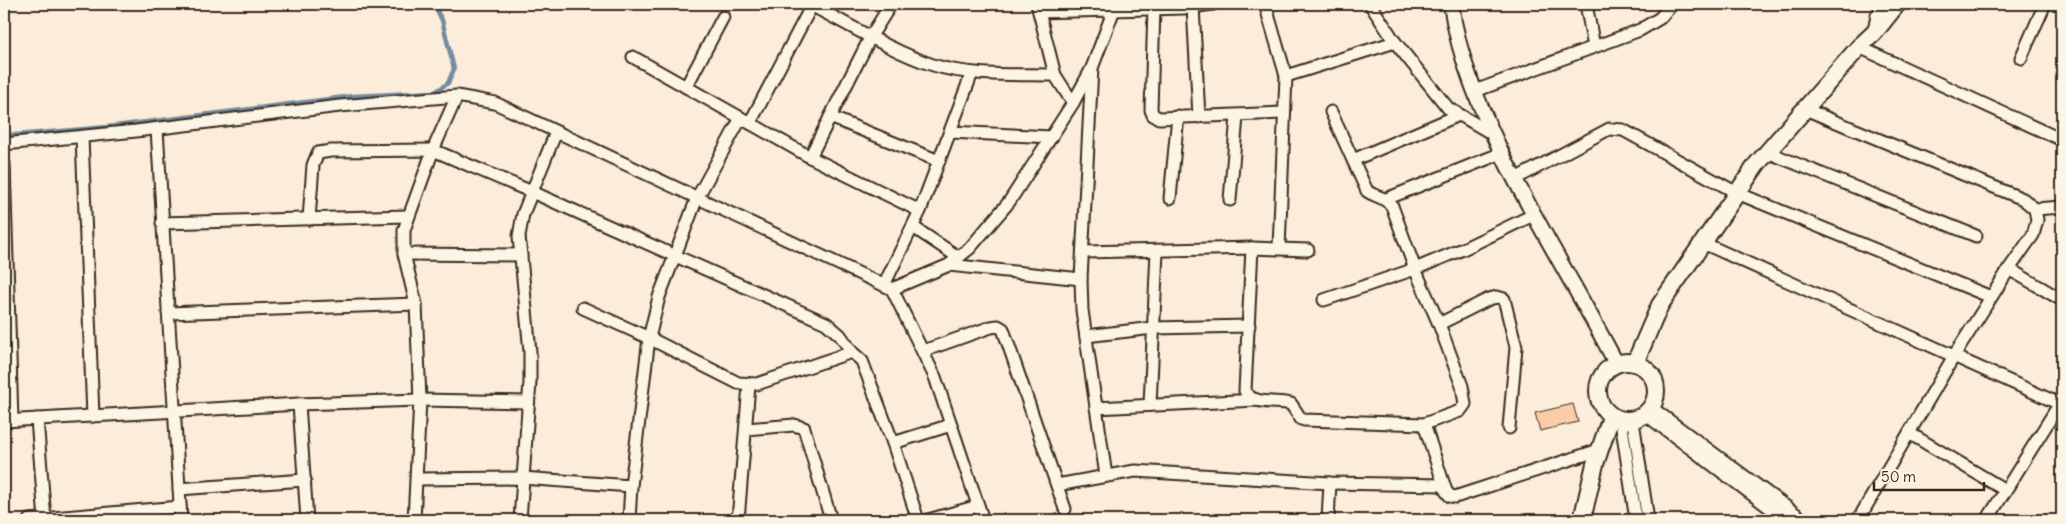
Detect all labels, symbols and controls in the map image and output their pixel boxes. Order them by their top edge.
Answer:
scale bar [1874,459,1984,491]
text: 50 m [1881,467,1916,486]

